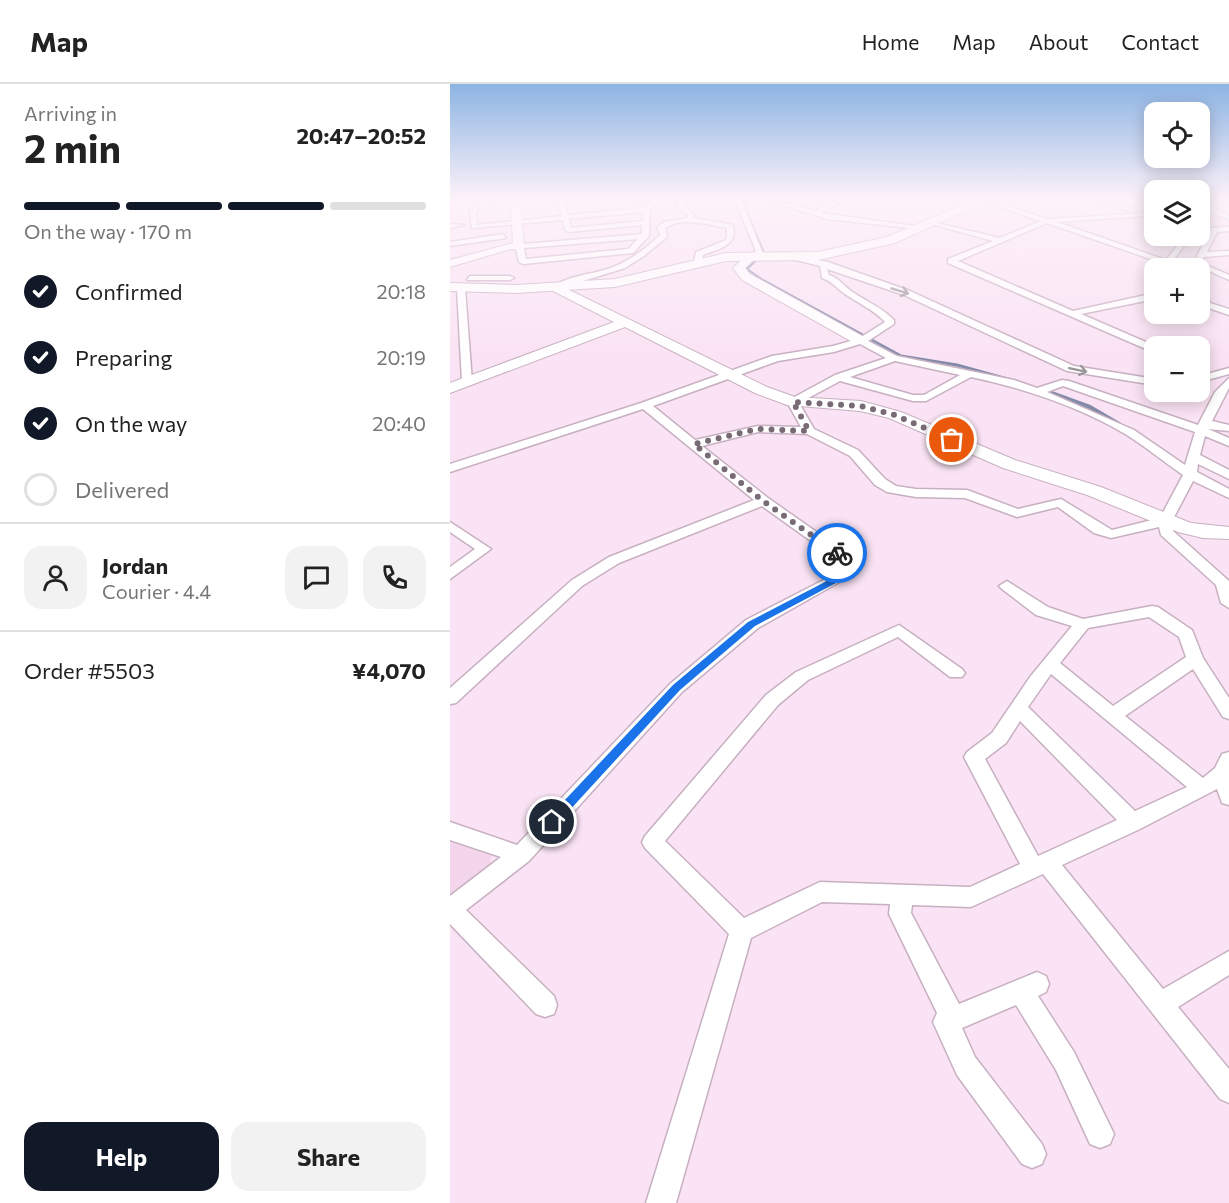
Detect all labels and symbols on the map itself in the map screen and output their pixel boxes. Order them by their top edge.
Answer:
one-way arrow [890,286,909,297]
one-way arrow [1067,365,1087,376]
pin [926,414,977,465]
courier [807,523,867,583]
pin [526,796,577,847]

